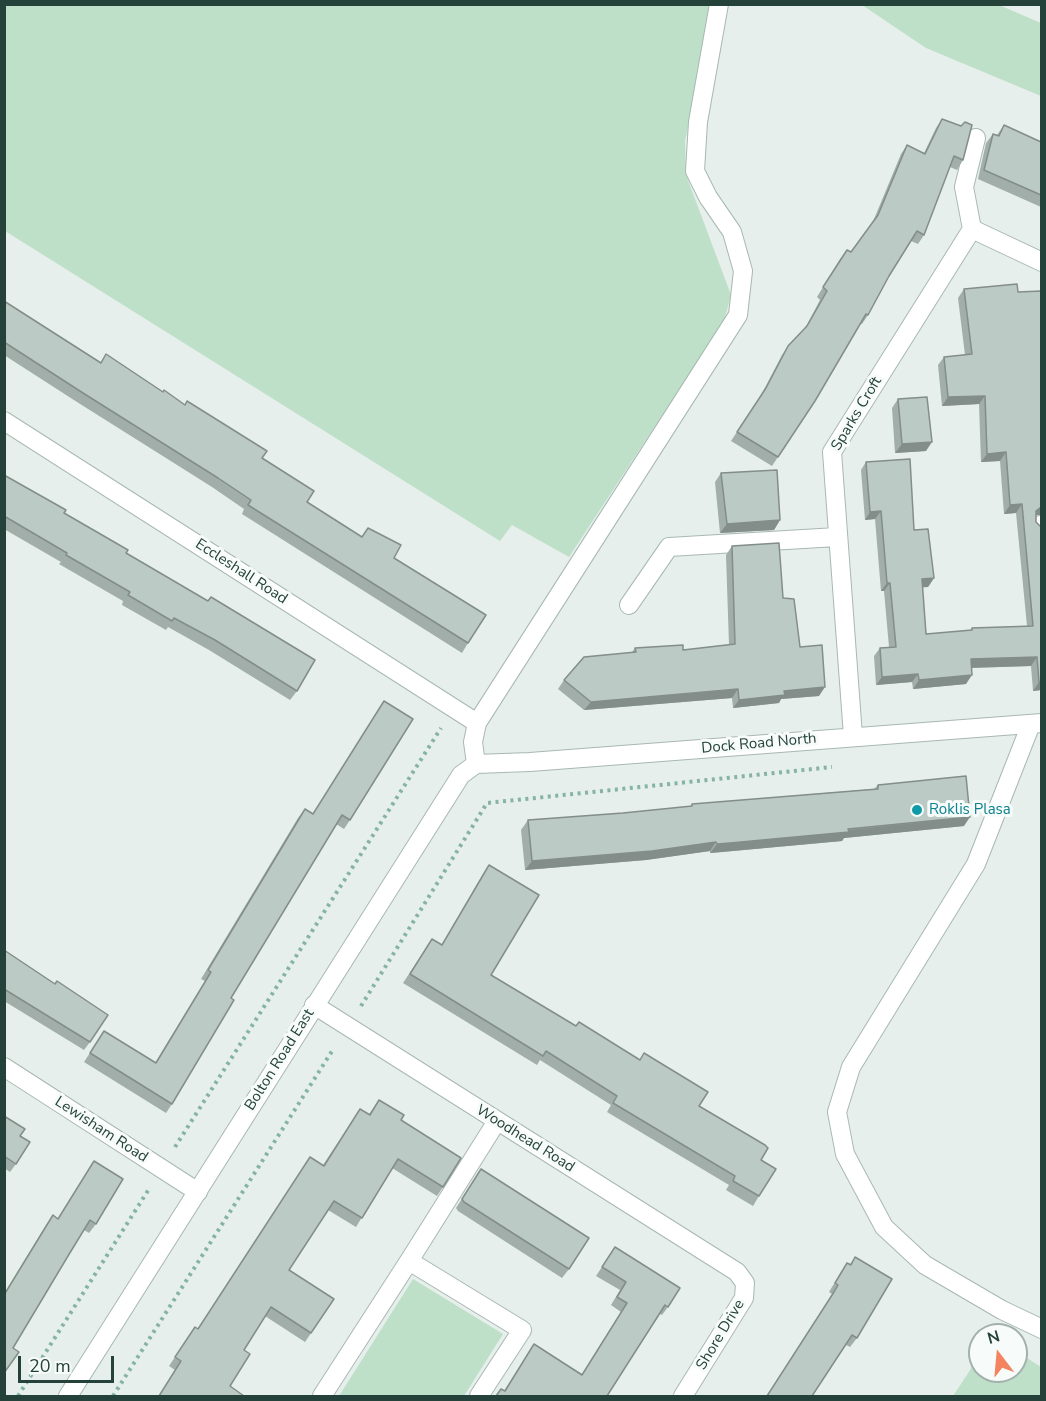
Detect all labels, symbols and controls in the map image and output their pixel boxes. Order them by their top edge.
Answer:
street label: Sparks Croft [828,374,886,454]
street label: Eccleshall Road [192,536,290,608]
street label: Dock Road North [701,730,817,758]
place label: Roklis Plasa [929,801,1011,819]
marker: Roklis Plasa [910,803,924,817]
street label: Bolton Road East [242,1006,318,1114]
street label: Lewisham Road [51,1093,151,1167]
street label: Woodhead Road [472,1101,578,1177]
street label: Shore Drive [693,1297,749,1373]
north arrow [968,1323,1028,1383]
text: N [985,1325,1002,1350]
scale bar [21,1344,117,1382]
text: 20 m [29,1354,71,1378]

